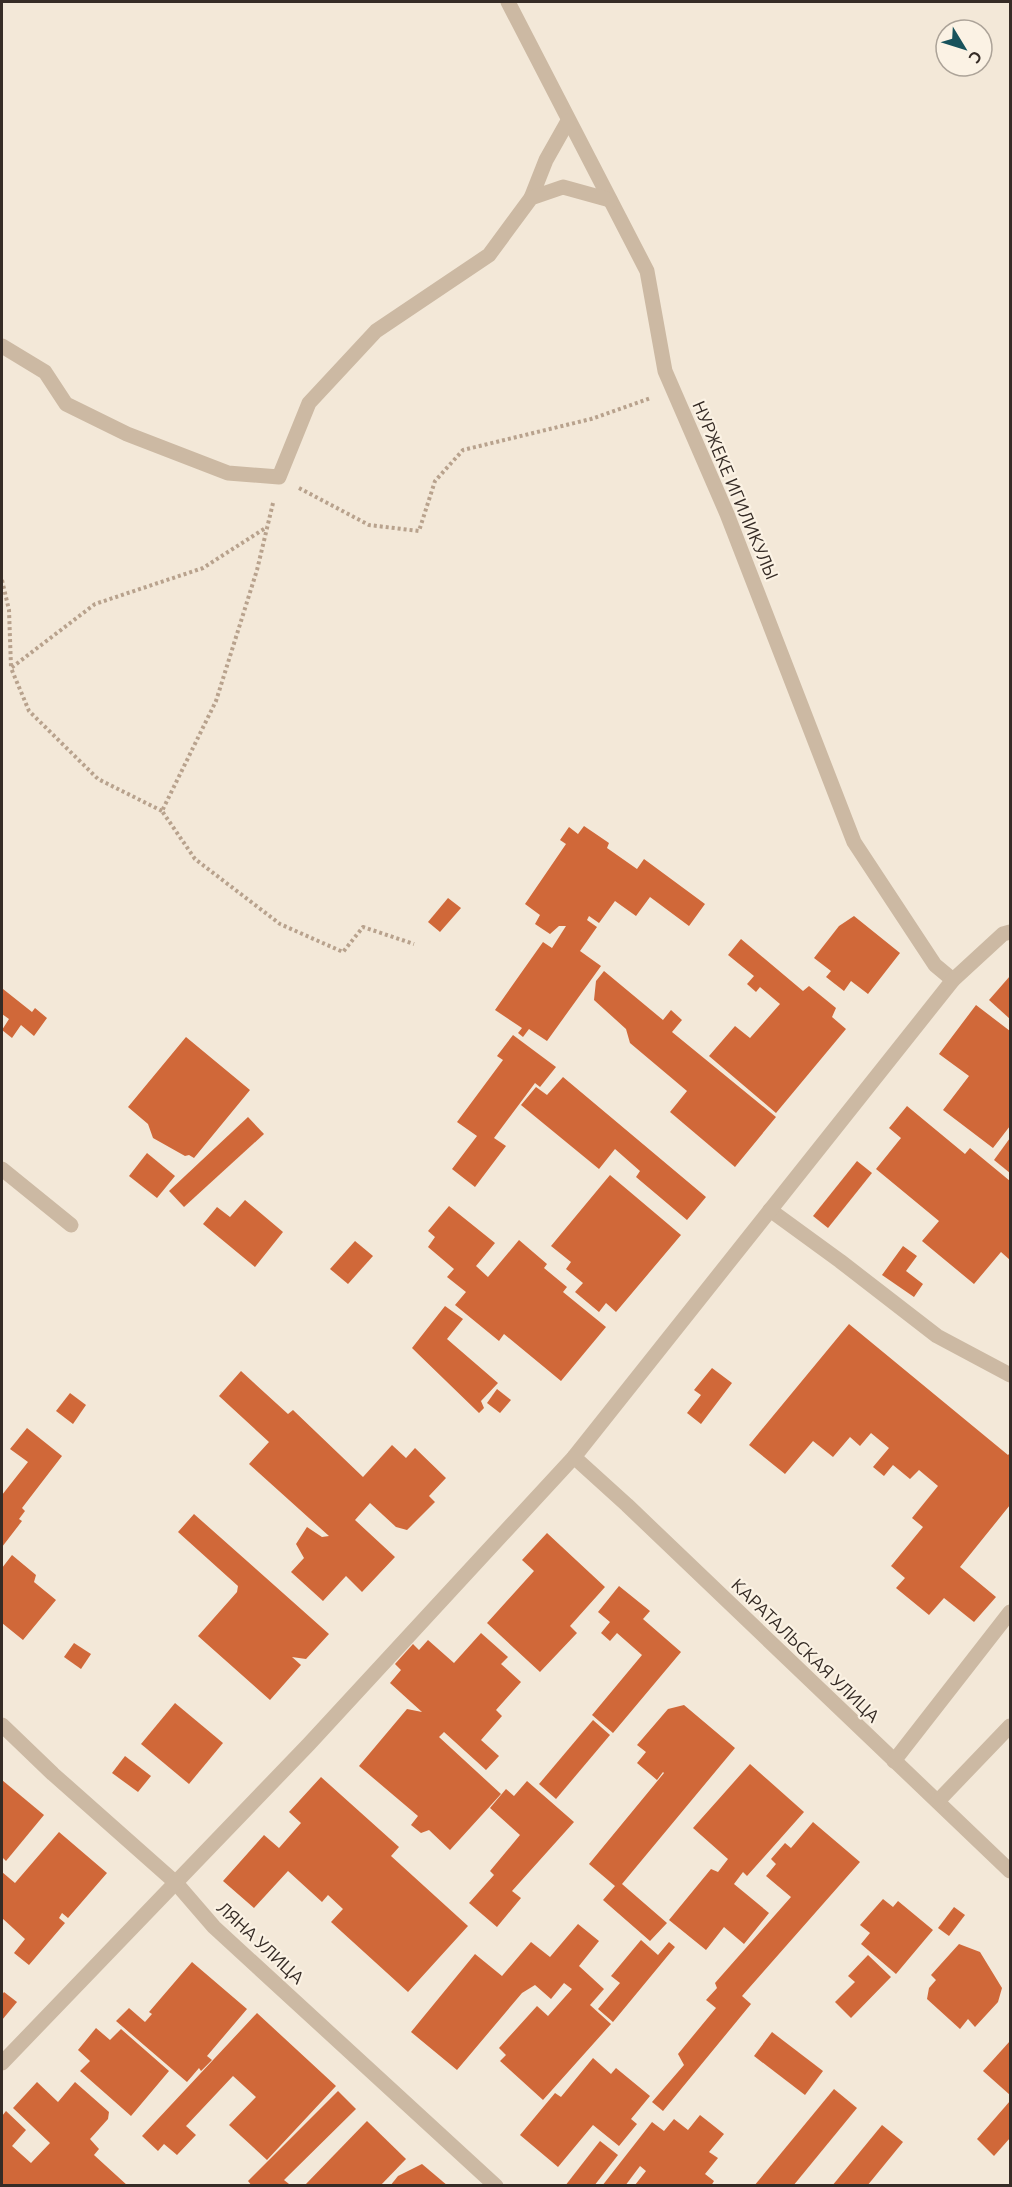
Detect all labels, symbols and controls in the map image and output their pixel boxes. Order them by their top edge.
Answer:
north arrow [934,18,994,78]
text: С [966,48,986,67]
street label: НУРЖЕКЕ ИГИЛИКУЛЫ [689,398,783,582]
street label: КАРАТАЛЬСКАЯ УЛИЦА [728,1574,884,1726]
street label: ЛЯНА УЛИЦА [213,1897,309,1988]

